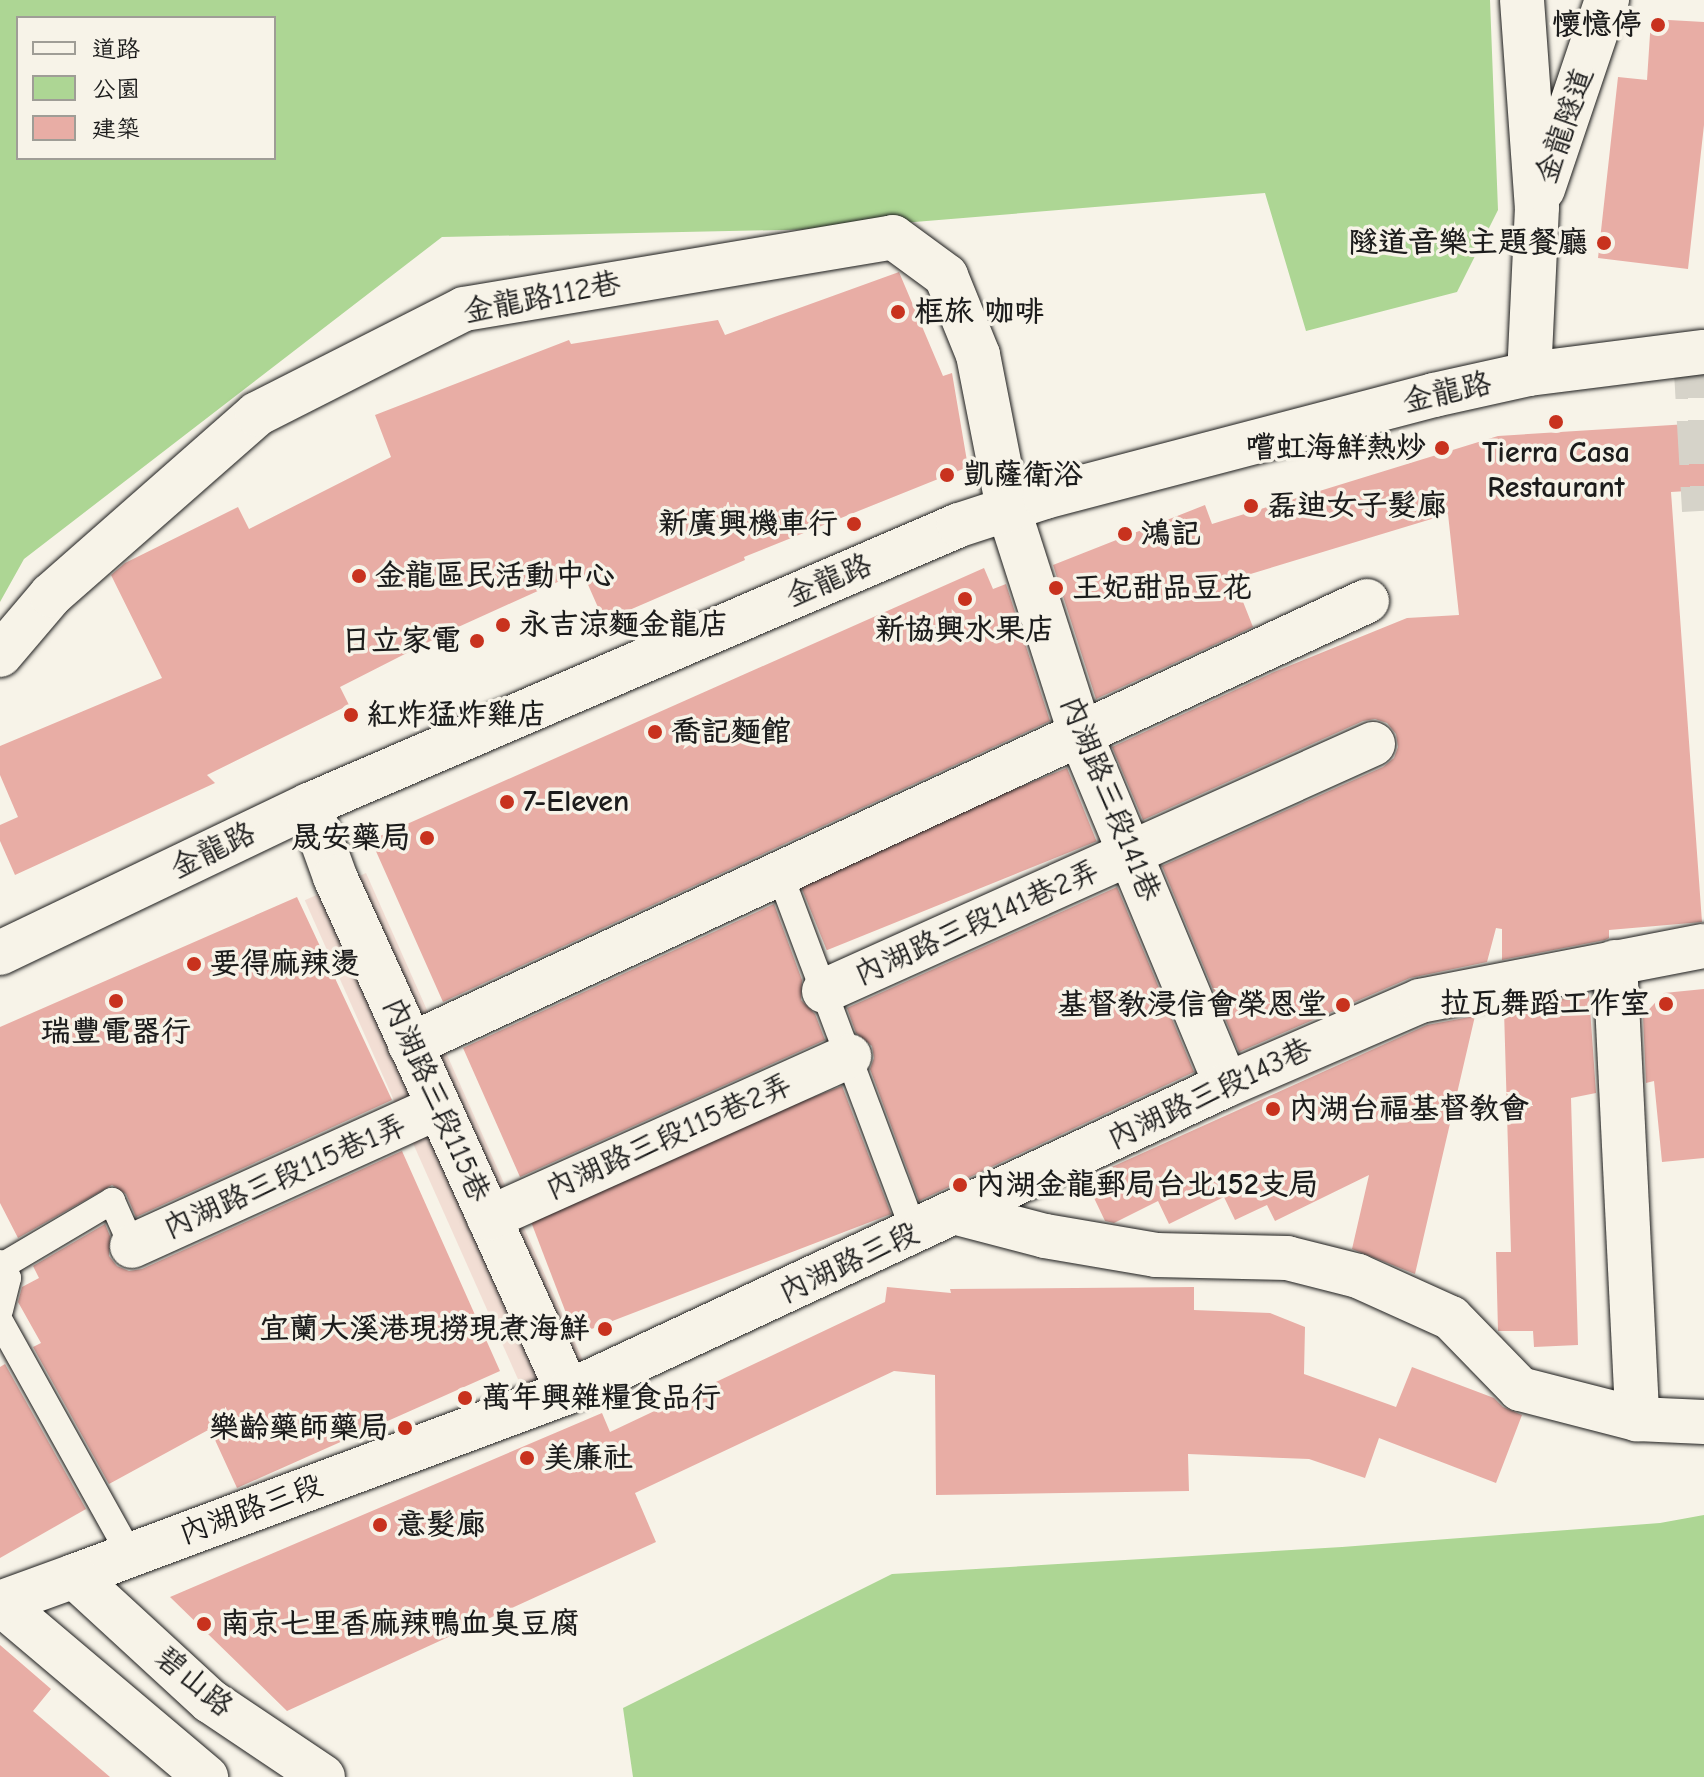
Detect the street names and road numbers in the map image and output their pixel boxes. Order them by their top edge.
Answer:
street label: 金龍隧道 [1528,63,1602,189]
street label: 金龍路112巷 [460,265,624,331]
street label: 金龍路 [1399,365,1495,421]
street label: 金龍路 [781,547,877,615]
street label: 內湖路三段141巷 [1052,691,1168,907]
street label: 金龍路 [165,815,261,887]
street label: 內湖路三段141巷2弄 [849,853,1105,993]
street label: 內湖路三段115巷 [375,992,497,1208]
street label: 內湖路三段143巷 [1102,1031,1318,1157]
street label: 內湖路三段115巷2弄 [540,1067,798,1207]
street label: 內湖路三段115巷1弄 [158,1107,412,1247]
street label: 內湖路三段 [773,1215,925,1311]
street label: 內湖路三段 [174,1467,328,1553]
street label: 碧山路 [148,1639,240,1725]

